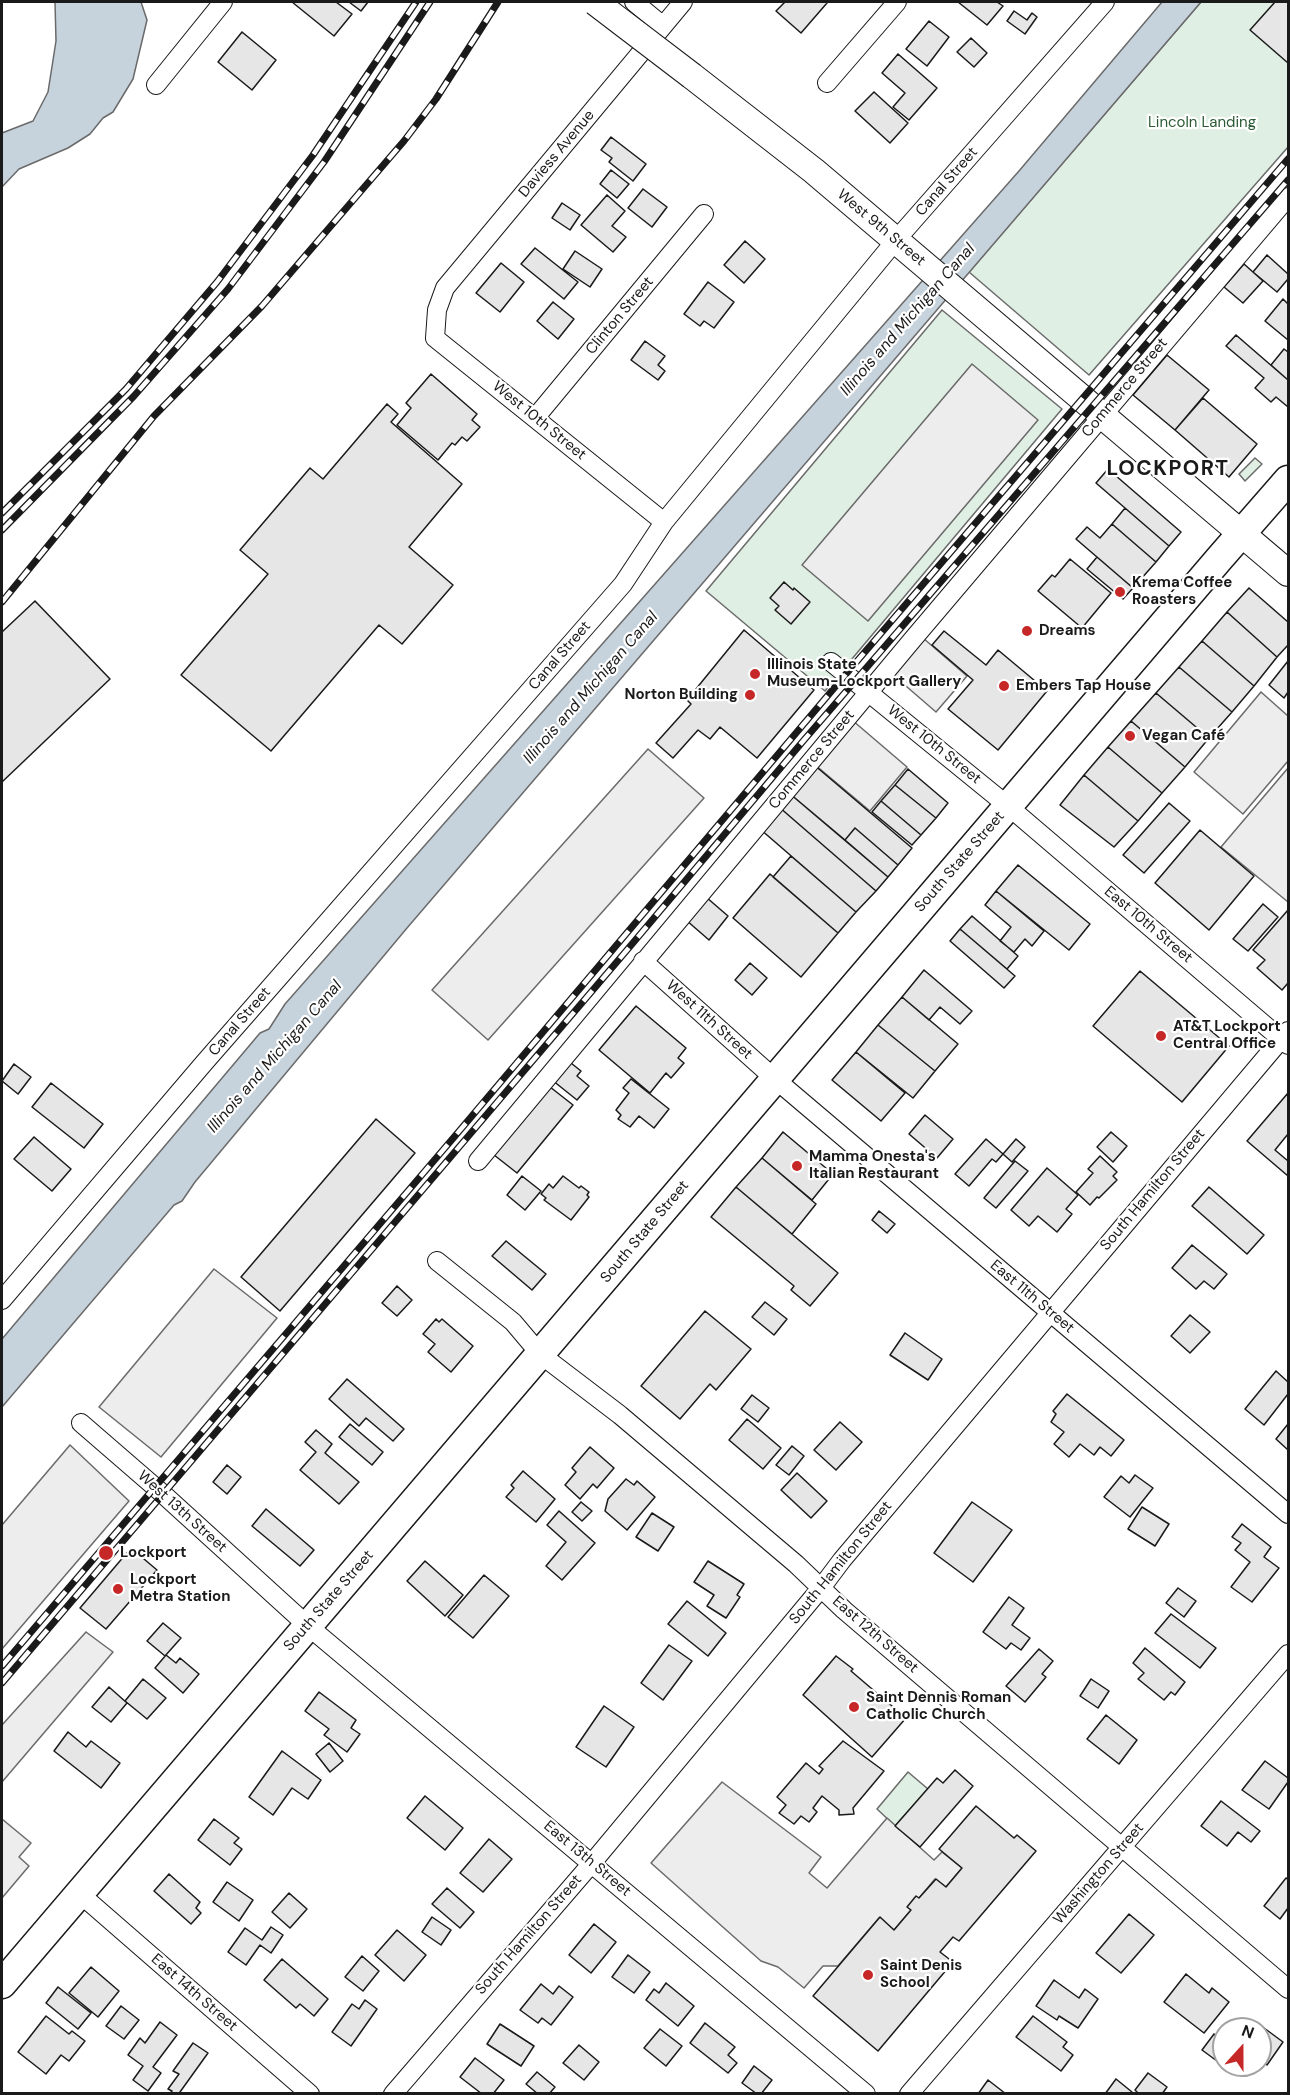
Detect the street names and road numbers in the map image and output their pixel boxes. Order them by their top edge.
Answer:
street label: Daviess Avenue [515,107,599,201]
street label: Canal Street [912,144,982,220]
street label: West 9th Street [833,186,929,270]
street label: Clinton Street [582,273,658,359]
street label: Commerce Street [1078,335,1172,441]
street label: West 10th Street [489,378,589,464]
street label: Canal Street [525,618,595,694]
street label: West 10th Street [884,702,984,788]
street label: Commerce Street [765,707,859,813]
street label: South State Street [911,808,1009,916]
street label: East 10th Street [1100,883,1196,967]
street label: West 11th Street [662,977,756,1063]
street label: Canal Street [205,984,275,1060]
street label: South Hamilton Street [1097,1126,1209,1254]
street label: South State Street [597,1177,693,1287]
street label: East 11th Street [986,1257,1078,1337]
street label: West 13th Street [134,1467,230,1557]
street label: South Hamilton Street [786,1498,896,1628]
street label: South State Street [280,1547,378,1655]
street label: East 12th Street [828,1593,922,1677]
street label: East 13th Street [540,1817,634,1901]
street label: Washington Street [1050,1820,1148,1928]
street label: South Hamilton Street [472,1871,586,1999]
street label: East 14th Street [147,1951,241,2035]

